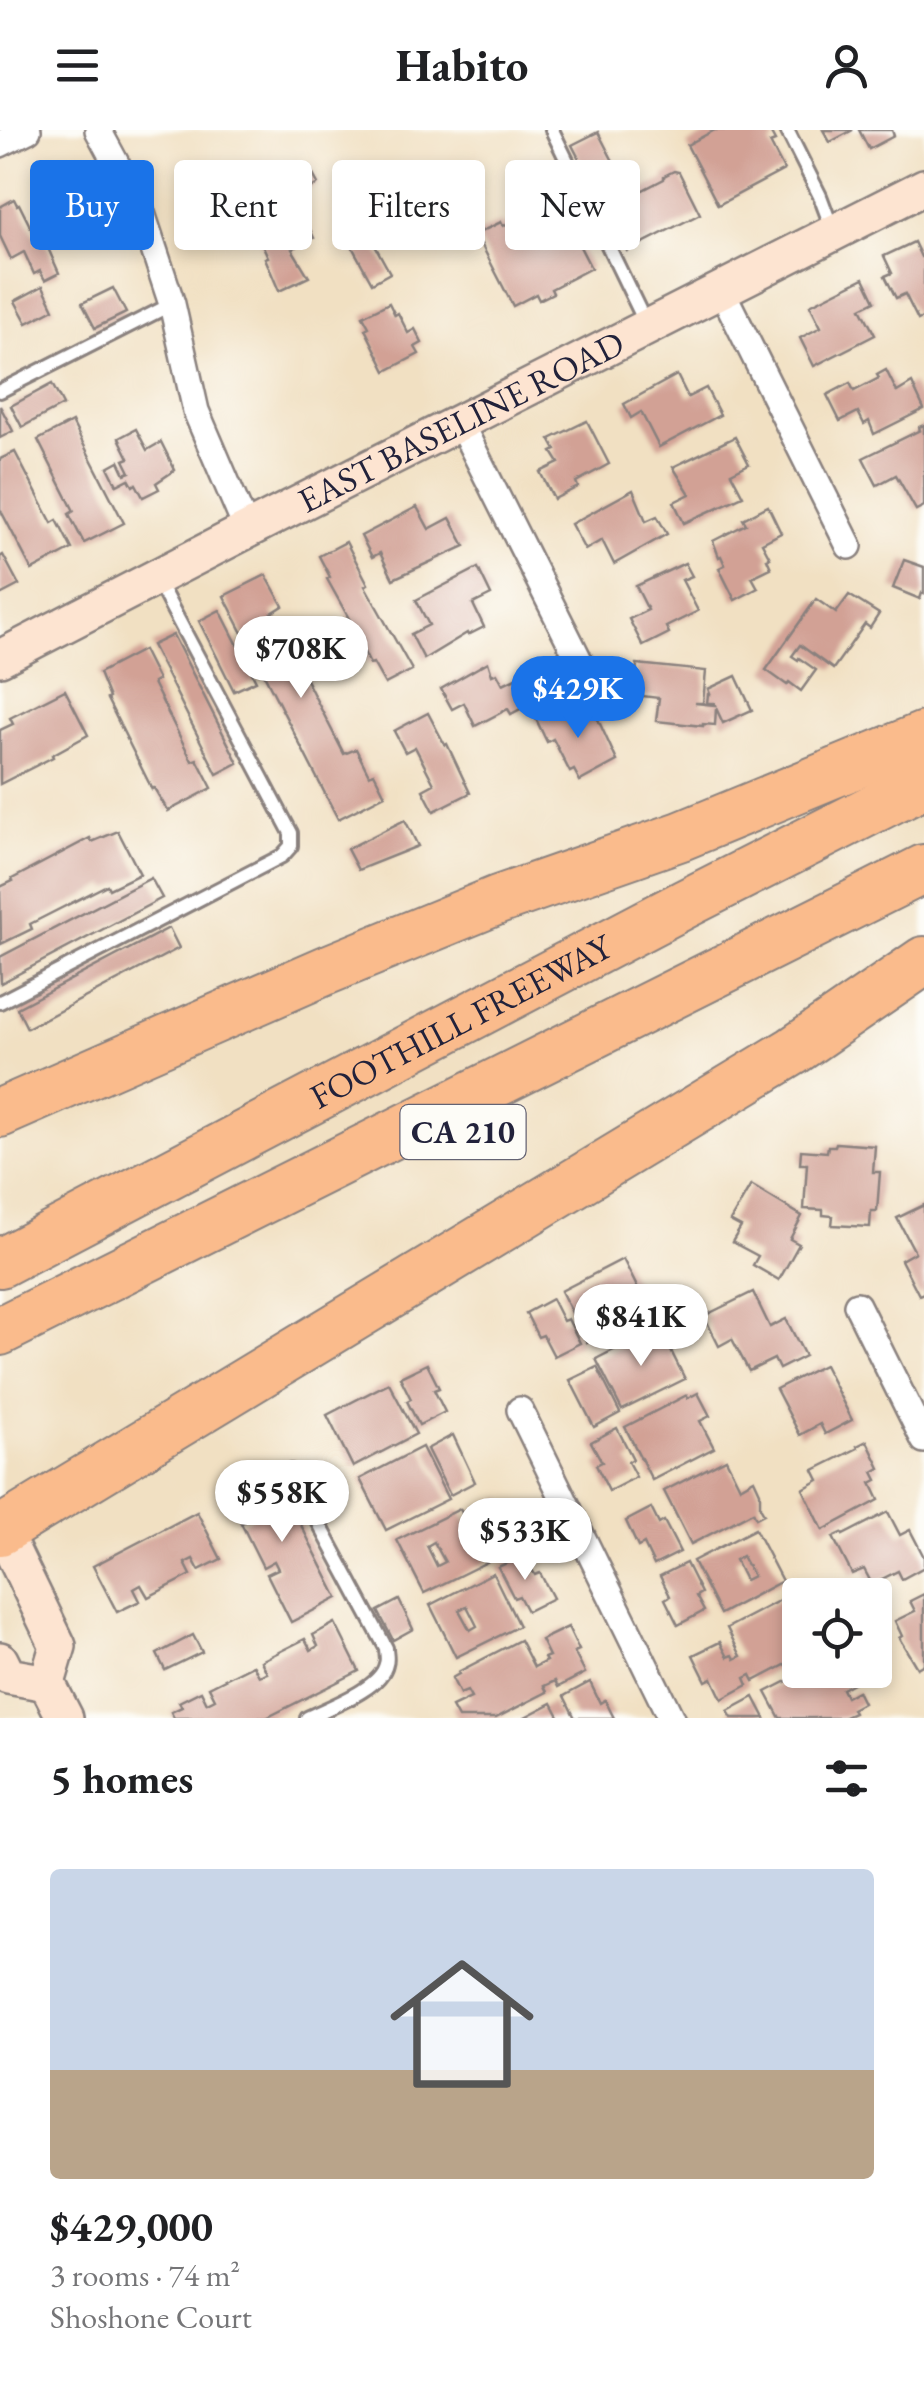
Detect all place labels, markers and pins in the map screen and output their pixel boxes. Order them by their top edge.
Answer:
pin: $708K [231,616,371,701]
pin: $429K [508,656,648,741]
pin: $841K [571,1284,711,1369]
pin: $558K [212,1460,352,1545]
pin: $533K [455,1498,595,1583]

